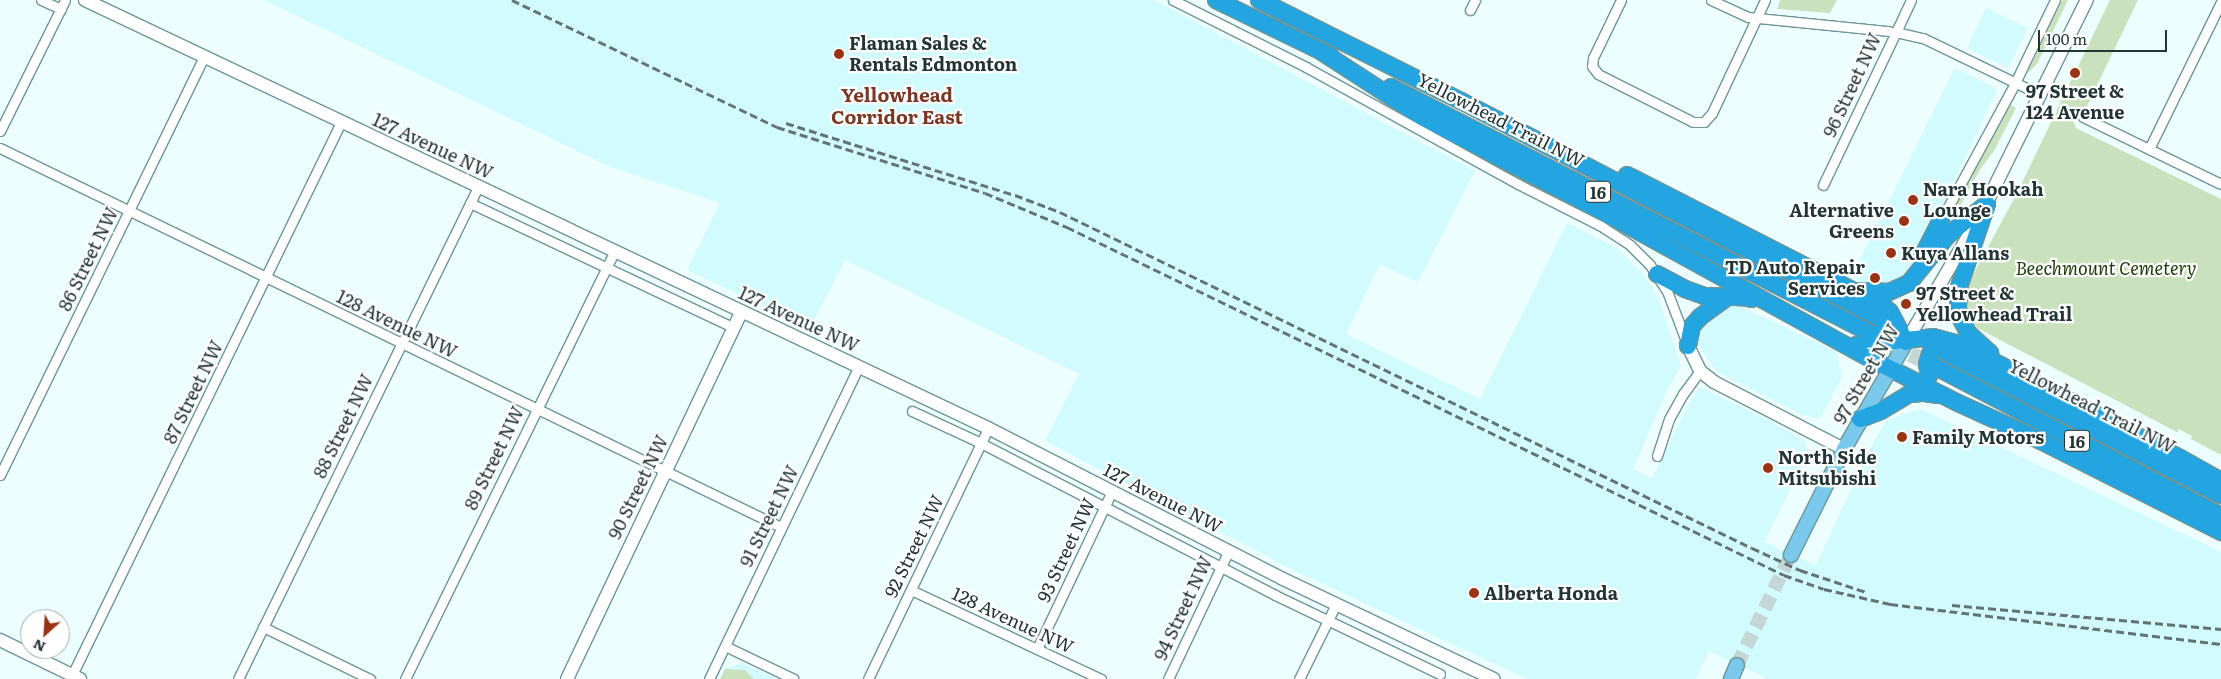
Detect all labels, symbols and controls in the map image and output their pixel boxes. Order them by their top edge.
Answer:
scale bar [2041,20,2170,52]
text: 100 m [2046,27,2087,50]
street label: 96 Street NW [1818,29,1886,141]
place label: Flaman Sales & Rentals Edmonton [849,33,1017,76]
marker: Flaman Sales & Rentals Edmonton [833,48,845,60]
marker: 97 Street & 124 Avenue [2069,67,2081,79]
street label: Yellowhead Trail NW [1414,69,1588,171]
place label: 97 Street & 124 Avenue [2026,81,2124,124]
district label: Yellowhead Corridor East [831,84,963,128]
street label: 127 Avenue NW [369,109,497,183]
road number: 16 [1584,178,1612,206]
place label: Nara Hookah Lounge [1923,179,2044,222]
marker: Nara Hookah Lounge [1907,194,1919,206]
place label: Alternative Greens [1789,200,1894,242]
street label: 86 Street NW [54,203,122,315]
marker: Alternative Greens [1898,215,1910,227]
place label: Kuya Allans [1901,242,2009,264]
marker: Kuya Allans [1885,247,1897,259]
place label: TD Auto Repair Services [1725,257,1865,300]
park label: Beechmount Cemetery [2015,257,2197,279]
marker: TD Auto Repair Services [1869,272,1881,284]
street label: 127 Avenue NW [735,282,863,356]
place label: 97 Street & Yellowhead Trail [1916,283,2072,326]
street label: 128 Avenue NW [333,285,461,363]
marker: 97 Street & Yellowhead Trail [1900,298,1912,310]
street label: 97 Street NW [1829,320,1903,428]
street label: 87 Street NW [159,337,227,447]
street label: Yellowhead Trail NW [2005,355,2179,457]
street label: 88 Street NW [308,370,378,482]
street label: 89 Street NW [460,403,528,513]
place label: Family Motors [1912,426,2044,448]
road number: 16 [2063,428,2091,454]
street label: 90 Street NW [603,431,673,543]
marker: Family Motors [1896,431,1908,443]
place label: North Side Mitsubishi [1778,447,1877,489]
street label: 127 Avenue NW [1100,459,1226,537]
street label: 91 Street NW [735,462,803,570]
marker: North Side Mitsubishi [1762,462,1774,474]
street label: 92 Street NW [880,491,948,601]
street label: 93 Street NW [1032,494,1100,606]
street label: 94 Street NW [1149,552,1217,664]
street label: 128 Avenue NW [949,582,1077,658]
place label: Alberta Honda [1484,582,1618,604]
marker: Alberta Honda [1468,587,1480,599]
north arrow [20,609,70,659]
text: N [29,635,49,658]

